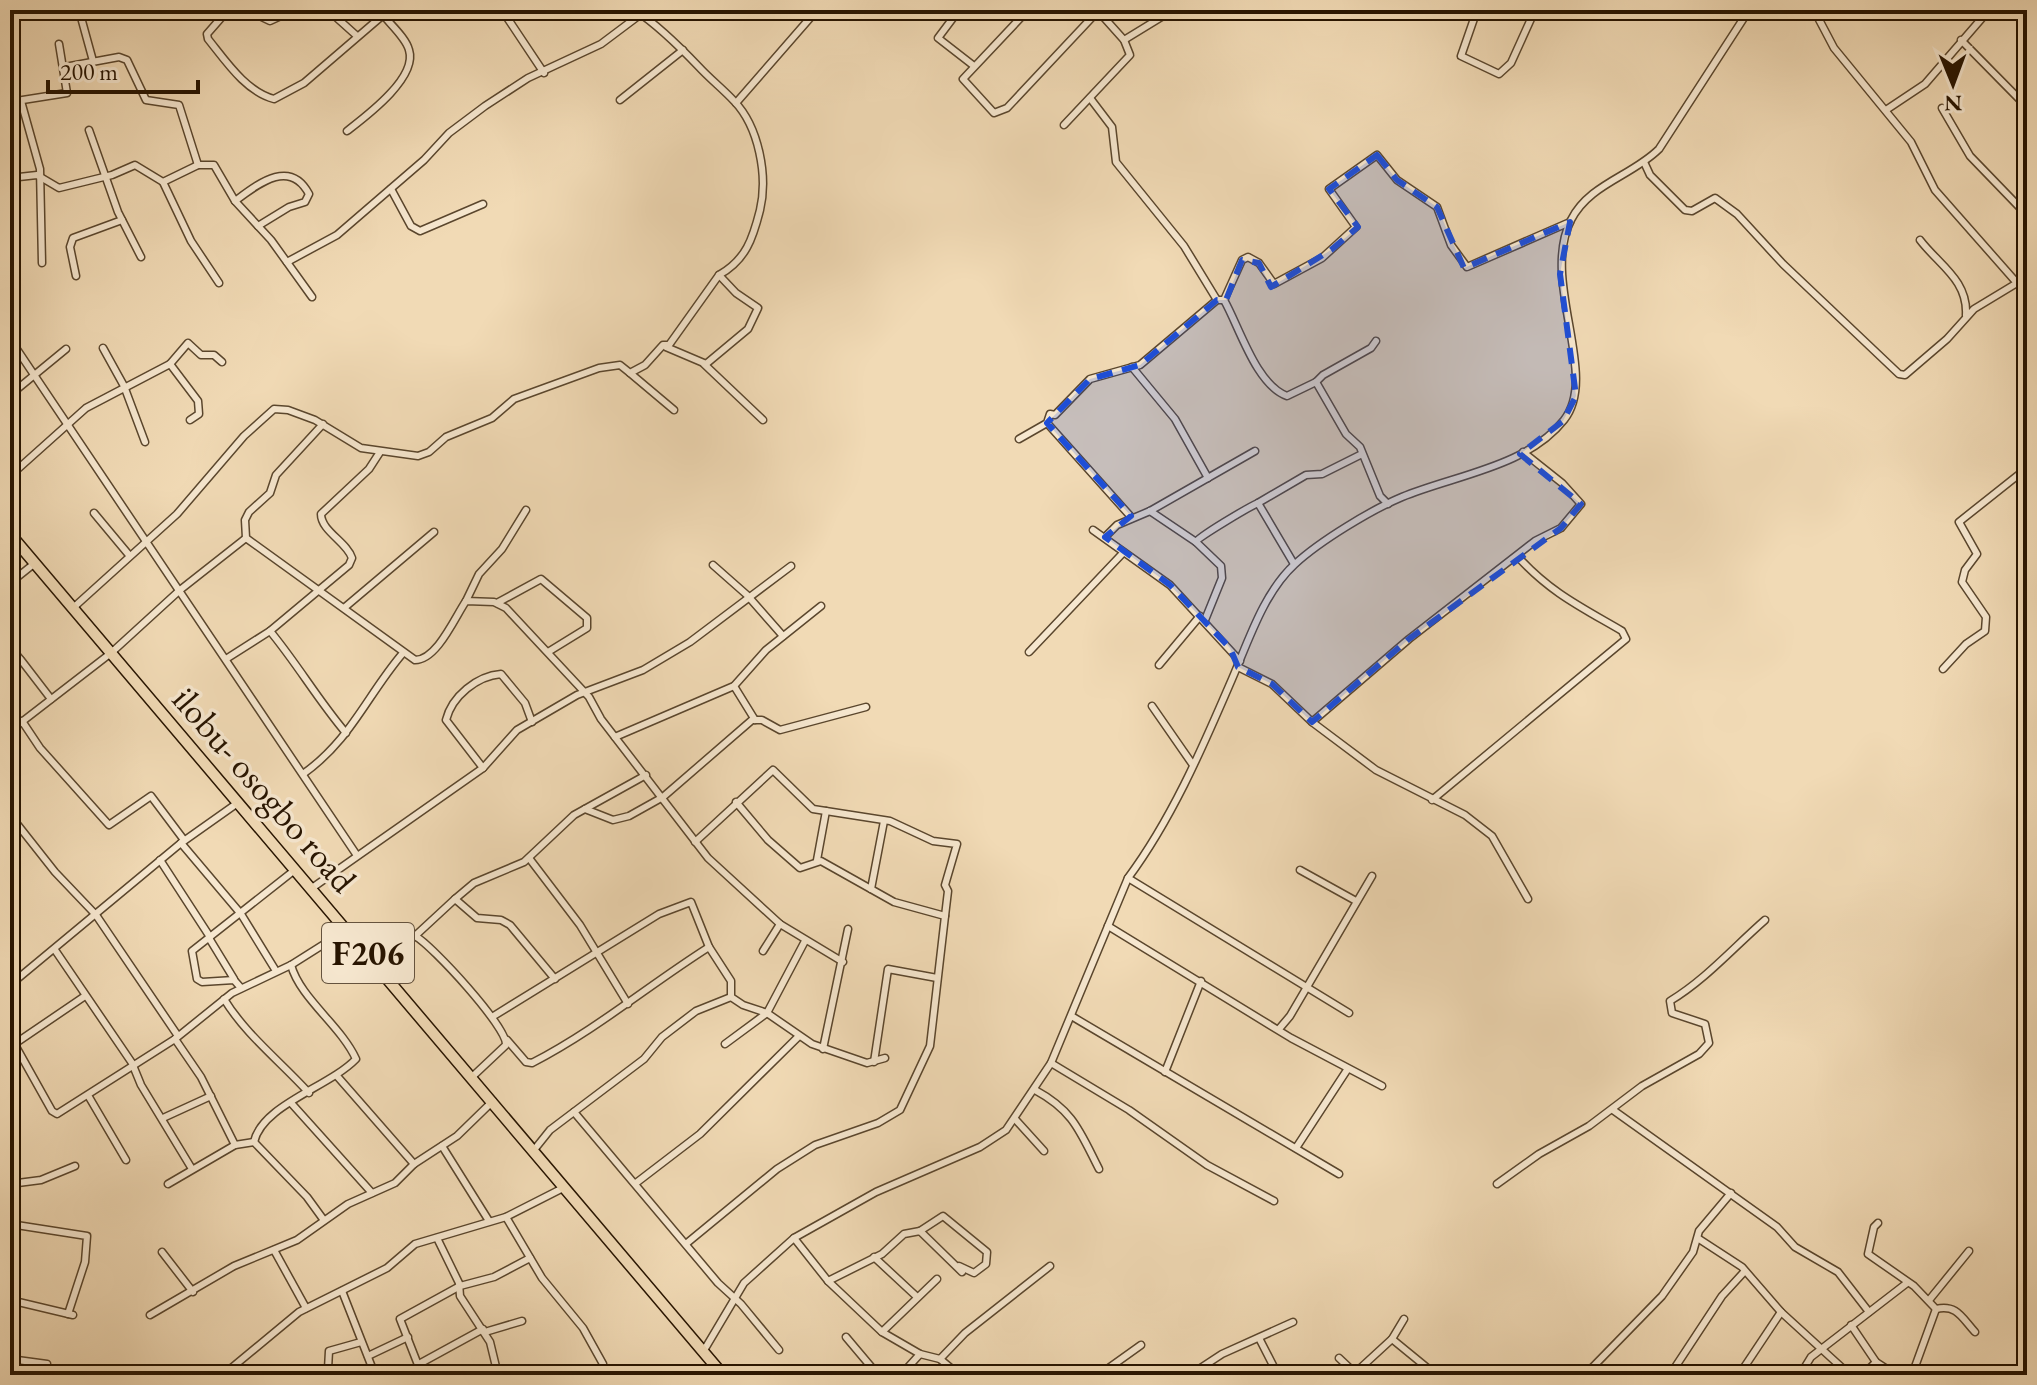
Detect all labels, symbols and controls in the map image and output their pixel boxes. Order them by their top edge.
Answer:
scale bar [48,44,198,94]
north arrow [1913,44,1993,124]
text: 200 m [60,56,118,87]
text: N [1944,89,1962,118]
street label: ilobu- osogbo road [162,677,368,903]
road number: F206 [322,923,414,983]

